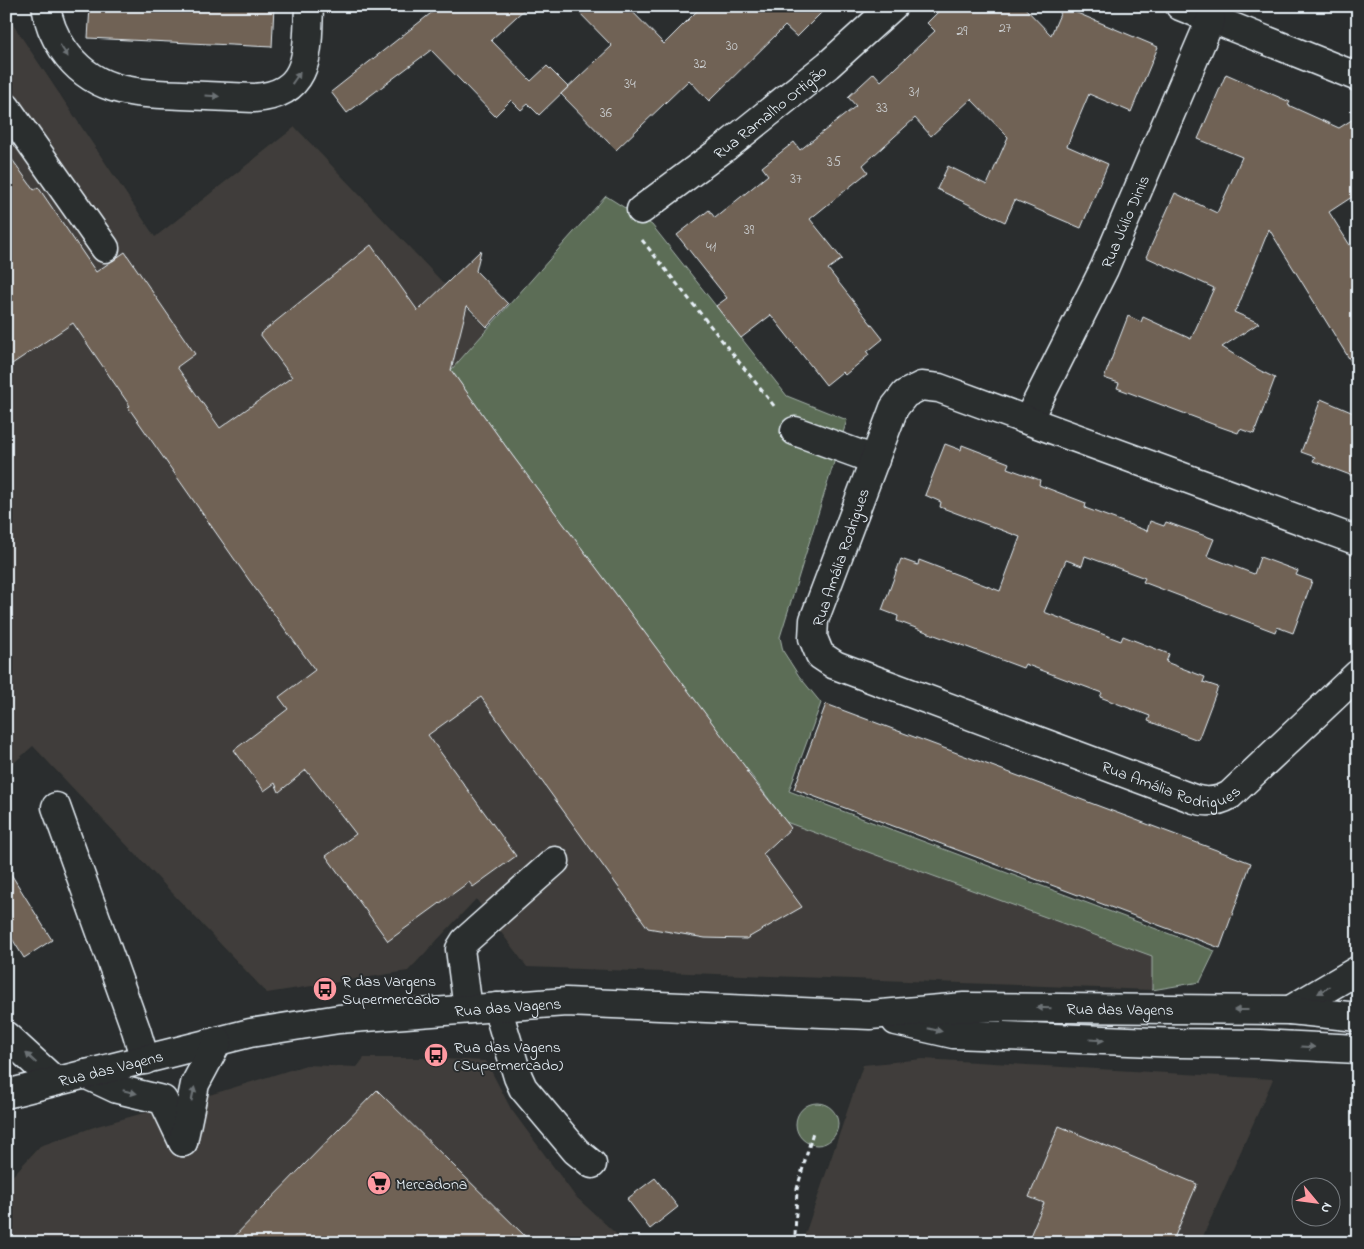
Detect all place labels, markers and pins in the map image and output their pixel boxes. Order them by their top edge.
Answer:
place label: R das Vargens Supermercado [342,970,440,1012]
bus stop icon: R das Vargens Supermercado [312,976,338,1002]
place label: Rua das Vagens (Supermercado) [454,1036,564,1078]
bus stop icon: Rua das Vagens (Supermercado) [423,1042,449,1068]
supermarket icon: Mercadona [366,1170,392,1196]
place label: Mercadona [396,1173,467,1197]

